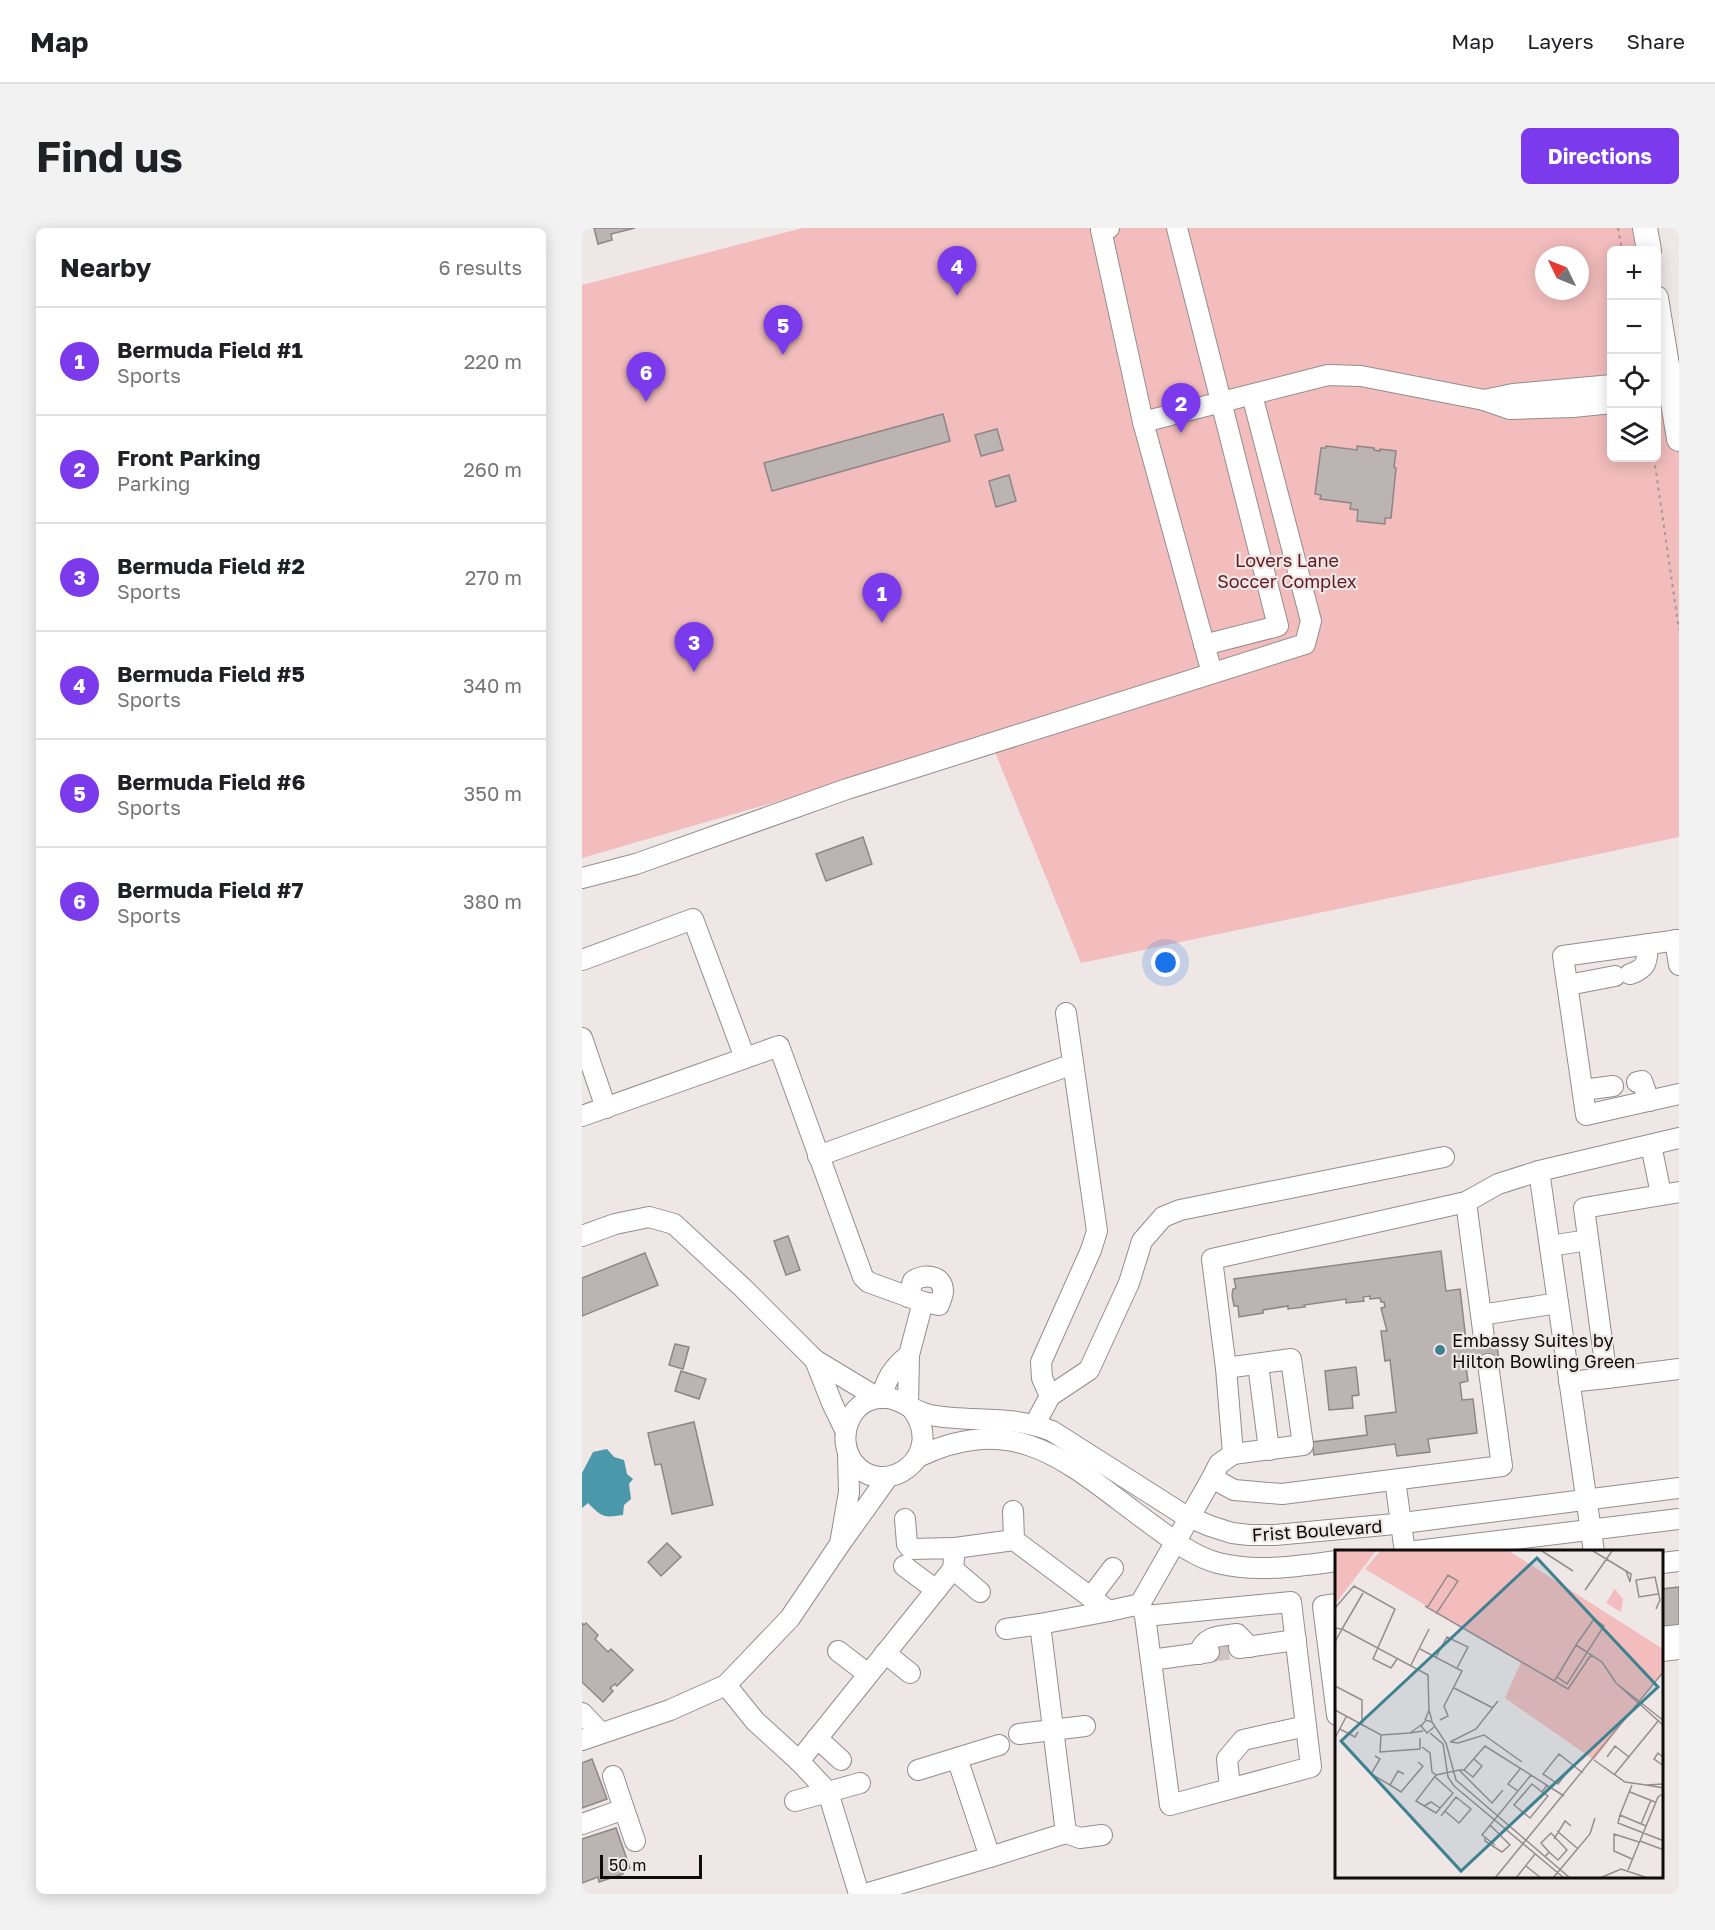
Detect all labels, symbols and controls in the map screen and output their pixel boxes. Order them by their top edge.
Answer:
text: Map [30,25,88,58]
text: Map [1451,28,1494,54]
text: Layers [1527,28,1594,54]
text: Share [1627,28,1685,54]
button: Directions [1521,128,1679,184]
text: Find us [36,131,183,181]
north arrow [1535,246,1589,300]
map controls [1607,246,1661,462]
button: + [1607,246,1661,300]
pin: 4 [938,247,976,296]
text: Nearby [60,252,151,283]
text: 6 results [438,255,522,279]
button: − [1607,300,1661,354]
pin: 5 [764,306,802,355]
text: Bermuda Field #1 [117,336,303,363]
text: 1 [74,349,85,373]
text: 220 m [464,349,522,373]
pin: 6 [626,352,666,402]
button: locate [1607,354,1661,408]
text: Sports [117,363,181,387]
pin: 2 [1162,384,1200,433]
button: layers [1607,408,1661,462]
text: Front Parking [117,444,261,471]
text: 2 [73,457,86,481]
text: 260 m [463,457,522,481]
text: Parking [117,471,190,495]
park label: Lovers Lane Soccer Complex [1217,549,1357,592]
text: Bermuda Field #2 [117,552,305,579]
text: 3 [73,565,86,589]
text: 270 m [465,565,522,589]
pin: 1 [862,574,902,623]
text: Sports [117,579,181,603]
pin: 3 [674,622,714,672]
text: Bermuda Field #5 [117,660,305,687]
text: 4 [73,673,86,697]
text: 340 m [463,673,522,697]
text: Sports [117,687,181,711]
text: Bermuda Field #6 [117,768,306,795]
text: 5 [73,781,86,805]
text: 350 m [464,781,522,805]
text: Sports [117,795,181,819]
text: Bermuda Field #7 [117,876,304,903]
text: 6 [73,889,86,913]
text: 380 m [463,889,522,913]
text: Sports [117,903,181,927]
your location [1151,948,1180,977]
place label: Embassy Suites by Hilton Bowling Green [1452,1329,1635,1372]
marker: Embassy Suites by Hilton Bowling Green [1433,1343,1447,1357]
street label: Frist Boulevard [1251,1514,1383,1546]
inset map [1335,1550,1664,1879]
scale bar [600,1852,702,1880]
text: 50 m [609,1855,646,1875]

